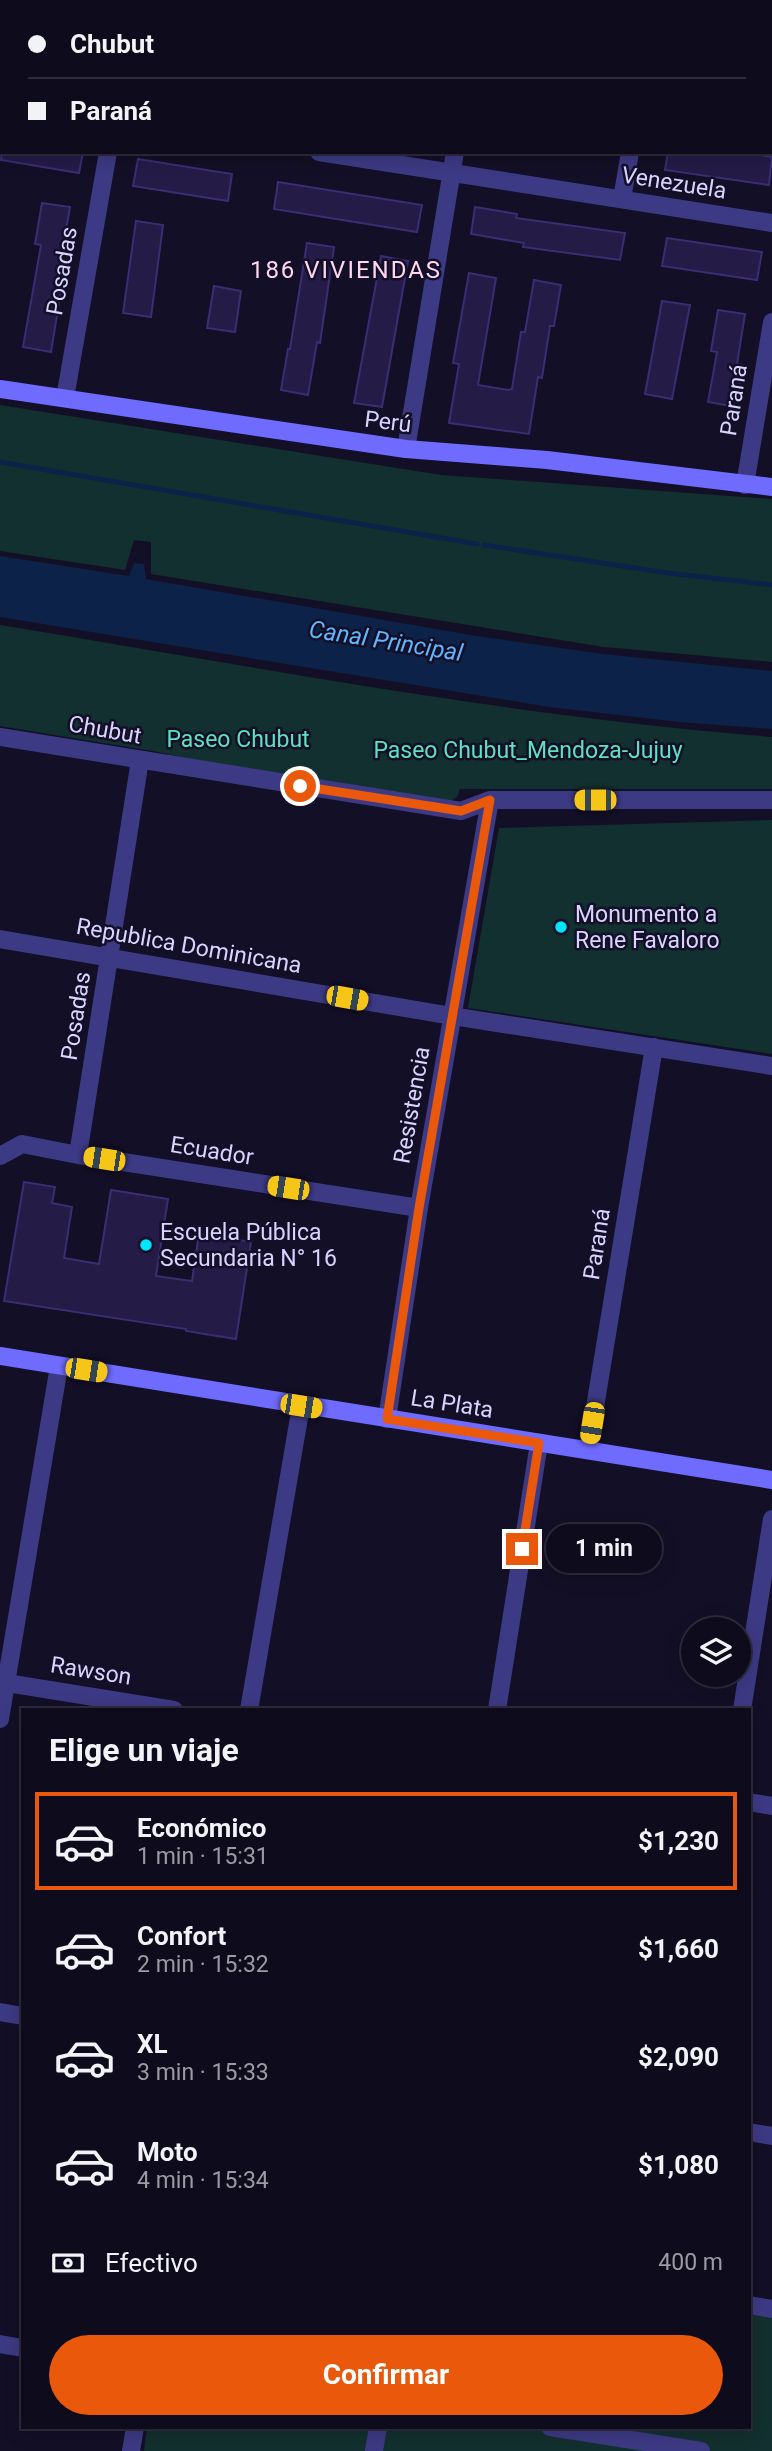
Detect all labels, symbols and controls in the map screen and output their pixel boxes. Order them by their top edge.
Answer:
text: Chubut [70,29,154,59]
text: Paraná [70,96,152,126]
street label: Venezuela [620,161,728,205]
street label: Posadas [41,225,83,317]
district label: 186 VIVIENDAS [250,256,442,284]
street label: Paraná [715,362,753,438]
street label: Perú [363,406,413,438]
water label: Canal Principal [307,615,465,667]
street label: Chubut [66,710,144,750]
park label: Paseo Chubut [166,726,310,753]
park label: Paseo Chubut_Mendoza-Jujuy [373,737,683,764]
route start [284,770,316,802]
car [575,790,617,811]
place label: Monumento a Rene Favaloro [575,901,720,954]
street label: Republica Dominicana [74,913,304,979]
marker: Monumento a Rene Favaloro [553,919,569,935]
street label: Posadas [56,970,96,1062]
car [325,984,370,1012]
street label: Resistencia [388,1044,436,1166]
street label: Ecuador [168,1131,256,1171]
car [82,1145,127,1173]
car [266,1174,311,1202]
street label: Paraná [578,1206,616,1282]
place label: Escuela Pública Secundaria N° 16 [160,1219,337,1272]
marker: Escuela Pública Secundaria N° 16 [138,1237,154,1253]
car [64,1356,109,1384]
street label: La Plata [409,1384,495,1424]
car [279,1392,324,1420]
car [579,1401,606,1445]
callout: 1 min [546,1524,662,1574]
route end [506,1533,538,1565]
text: 1 min [575,1535,633,1562]
map controls [681,1617,751,1687]
button: layers [681,1617,751,1687]
street label: Rawson [49,1651,133,1691]
text: Elige un viaje [49,1731,239,1769]
icon: car [53,1810,116,1873]
text: Económico [137,1813,266,1843]
text: $1,230 [638,1826,719,1856]
text: 1 min · 15:31 [137,1843,269,1870]
icon: car [53,1918,116,1981]
text: Confort [137,1921,226,1951]
text: $1,660 [638,1934,719,1964]
text: 2 min · 15:32 [137,1951,269,1978]
icon: car [53,2026,116,2089]
text: XL [137,2029,168,2059]
text: $2,090 [638,2042,719,2072]
text: 3 min · 15:33 [137,2059,269,2086]
icon: car [53,2134,116,2197]
text: Moto [137,2137,198,2167]
text: $1,080 [638,2150,719,2180]
text: 4 min · 15:34 [137,2167,269,2194]
icon: cash [49,2244,87,2282]
text: Efectivo [105,2248,198,2278]
text: 400 m [658,2249,723,2276]
button: Confirmar [49,2335,723,2415]

